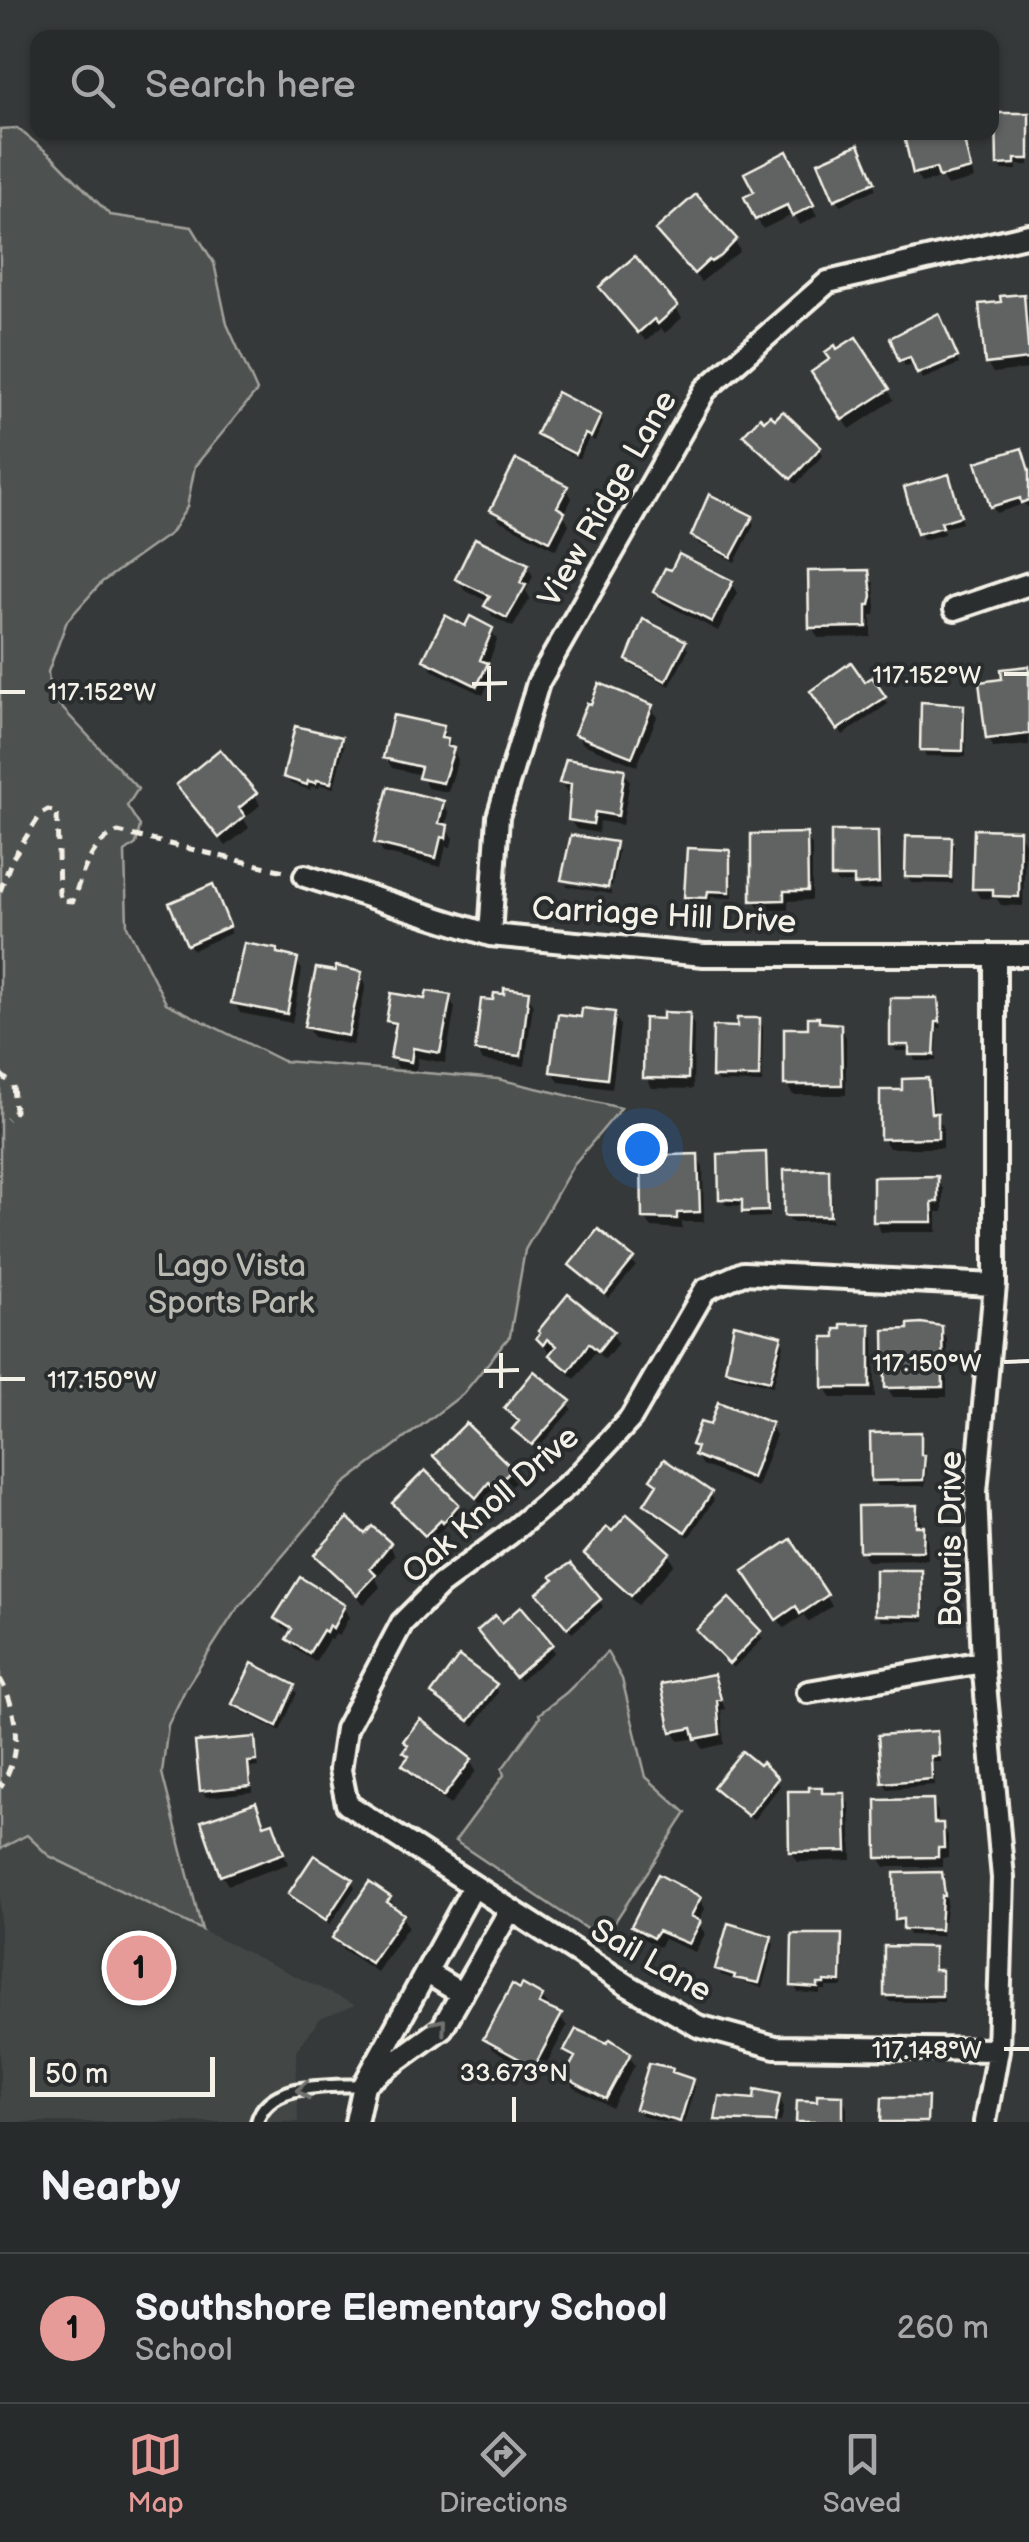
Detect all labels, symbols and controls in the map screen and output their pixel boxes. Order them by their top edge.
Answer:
search box [30,30,999,140]
icon: search [65,58,120,113]
text: Search here [145,63,356,108]
street label: View Ridge Lane [530,384,686,614]
text: 117.152°W [873,660,982,691]
text: 117.152°W [48,677,157,708]
street label: Carriage Hill Drive [531,890,797,942]
your location [617,1123,668,1174]
park label: Lago Vista Sports Park [148,1247,314,1323]
text: 117.150°W [872,1348,982,1379]
text: 117.150°W [47,1365,157,1396]
street label: Oak Knoll Drive [395,1418,587,1592]
street label: Bouris Drive [932,1451,971,1627]
street label: Sail Lane [584,1911,718,2011]
pin: 1 [106,1930,172,2006]
one-way arrow [428,2018,446,2036]
text: 117.148°W [872,2035,982,2066]
scale bar [30,2052,215,2096]
text: 50 m [45,2058,108,2091]
text: 33.673°N [460,2058,568,2089]
one-way arrow [295,2078,311,2100]
text: Nearby [40,2162,180,2213]
text: Southshore Elementary School [135,2286,667,2331]
text: 1 [66,2309,79,2348]
text: 260 m [897,2309,989,2348]
text: School [135,2331,233,2370]
tab: Map [128,2427,184,2520]
tab: Directions [439,2427,568,2520]
tab: Saved [823,2427,901,2520]

